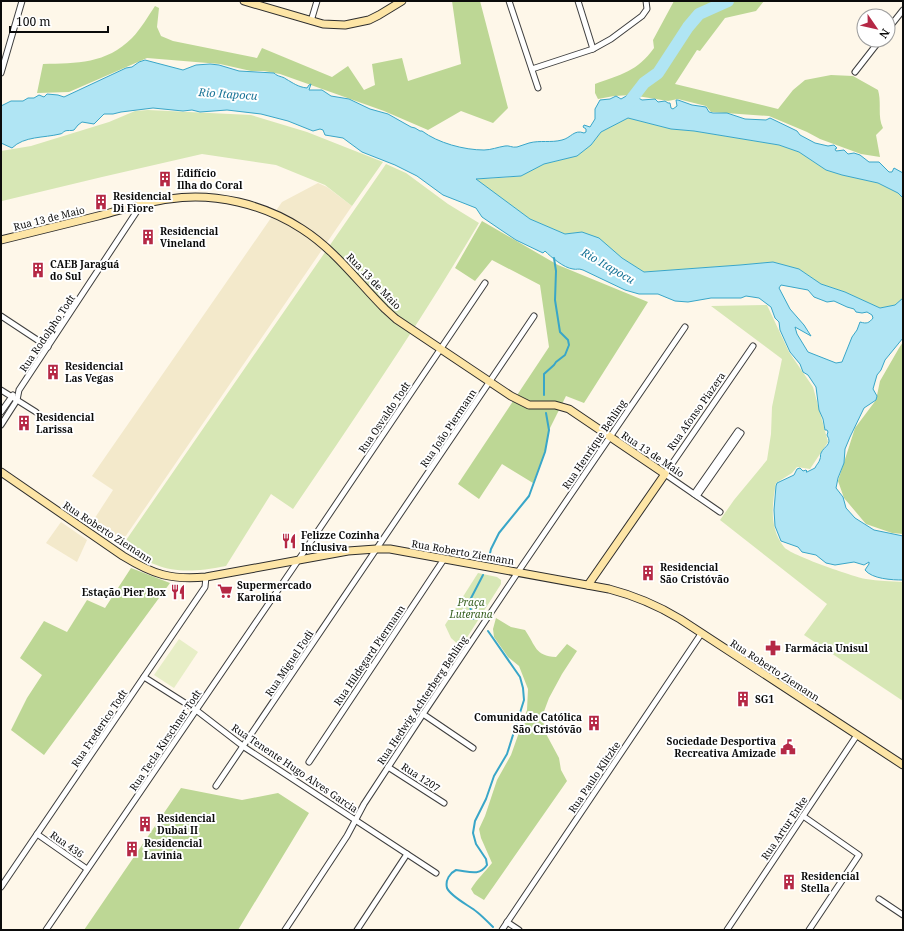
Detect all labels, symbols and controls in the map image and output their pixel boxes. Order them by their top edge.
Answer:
scale bar [10,8,108,34]
north arrow [856,8,896,48]
text: 100 m [16,13,51,30]
text: N [876,26,893,42]
water label: Rio Itapocu [197,84,258,103]
place label: Edifício Ilha do Coral [177,166,243,192]
building icon: Edifício Ilha do Coral [156,170,174,188]
place label: Residencial Di Fiore [113,189,172,215]
building icon: Residencial Di Fiore [92,193,110,211]
street label: Rua 13 de Maio [12,202,86,234]
place label: Residencial Vineland [160,224,219,250]
building icon: Residencial Vineland [139,228,157,246]
water label: Rio Itapocu [578,244,638,287]
street label: Rua 13 de Maio [344,250,405,312]
place label: CAEB Jaraguá do Sul [50,257,119,283]
building icon: CAEB Jaraguá do Sul [29,261,47,279]
street label: Rua Rodolpho Todt [16,291,78,374]
place label: Residencial Las Vegas [65,359,124,385]
building icon: Residencial Las Vegas [44,363,62,381]
street label: Rua Afonso Piazera [664,369,728,453]
street label: Rua Osvaldo Todt [355,378,413,455]
street label: Rua João Piermann [417,386,480,470]
street label: Rua Henrique Behling [559,396,630,492]
place label: Residencial Larissa [36,410,95,436]
building icon: Residencial Larissa [15,414,33,432]
street label: Rua 13 de Maio [619,428,687,480]
street label: Rua Roberto Ziemann [61,498,156,566]
place label: Felizze Cozinha Inclusiva [301,528,379,554]
restaurant icon: Felizze Cozinha Inclusiva [280,532,298,550]
street label: Rua Roberto Ziemann [411,536,516,568]
place label: Residencial São Cristóvão [660,560,729,586]
building icon: Residencial São Cristóvão [639,564,657,582]
place label: Supermercado Karolina [237,578,312,604]
supermarket icon: Supermercado Karolina [216,582,234,600]
restaurant icon: Estação Pier Box [169,583,187,601]
place label: Estação Pier Box [82,585,167,599]
park label: Praça Luterana [449,595,493,621]
street label: Rua Hildegard Piermann [330,601,408,708]
street label: Rua Miguel Fodi [262,626,317,699]
street label: Rua Hedwig Achterberg Behling [374,632,471,767]
street label: Rua Roberto Ziemann [728,636,823,704]
pharmacy icon: Farmácia Unisul [764,639,782,657]
place label: Farmácia Unisul [785,641,868,655]
street label: Rua Frederico Todt [68,686,130,770]
street label: Rua Tecla Kirschner Todt [126,686,204,793]
building icon: SG1 [734,690,752,708]
place label: SG1 [755,692,774,706]
place label: Comunidade Católica São Cristóvão [474,710,582,736]
building icon: Comunidade Católica São Cristóvão [585,714,603,732]
street label: Rua Tenente Hugo Alves Garcia [229,720,361,816]
place label: Sociedade Desportiva Recreativa Amizade [667,734,776,760]
street label: Rua Paulo Klitzke [565,738,623,816]
public building icon: Sociedade Desportiva Recreativa Amizade [779,738,797,756]
street label: Rua 1207 [399,759,443,795]
street label: Rua Artur Enke [758,794,810,862]
place label: Residencial Dubai II [157,811,216,837]
building icon: Residencial Dubai II [136,815,154,833]
street label: Rua 436 [47,827,87,861]
place label: Residencial Lavinia [144,836,203,862]
building icon: Residencial Lavinia [123,840,141,858]
place label: Residencial Stella [801,869,860,895]
building icon: Residencial Stella [780,873,798,891]

